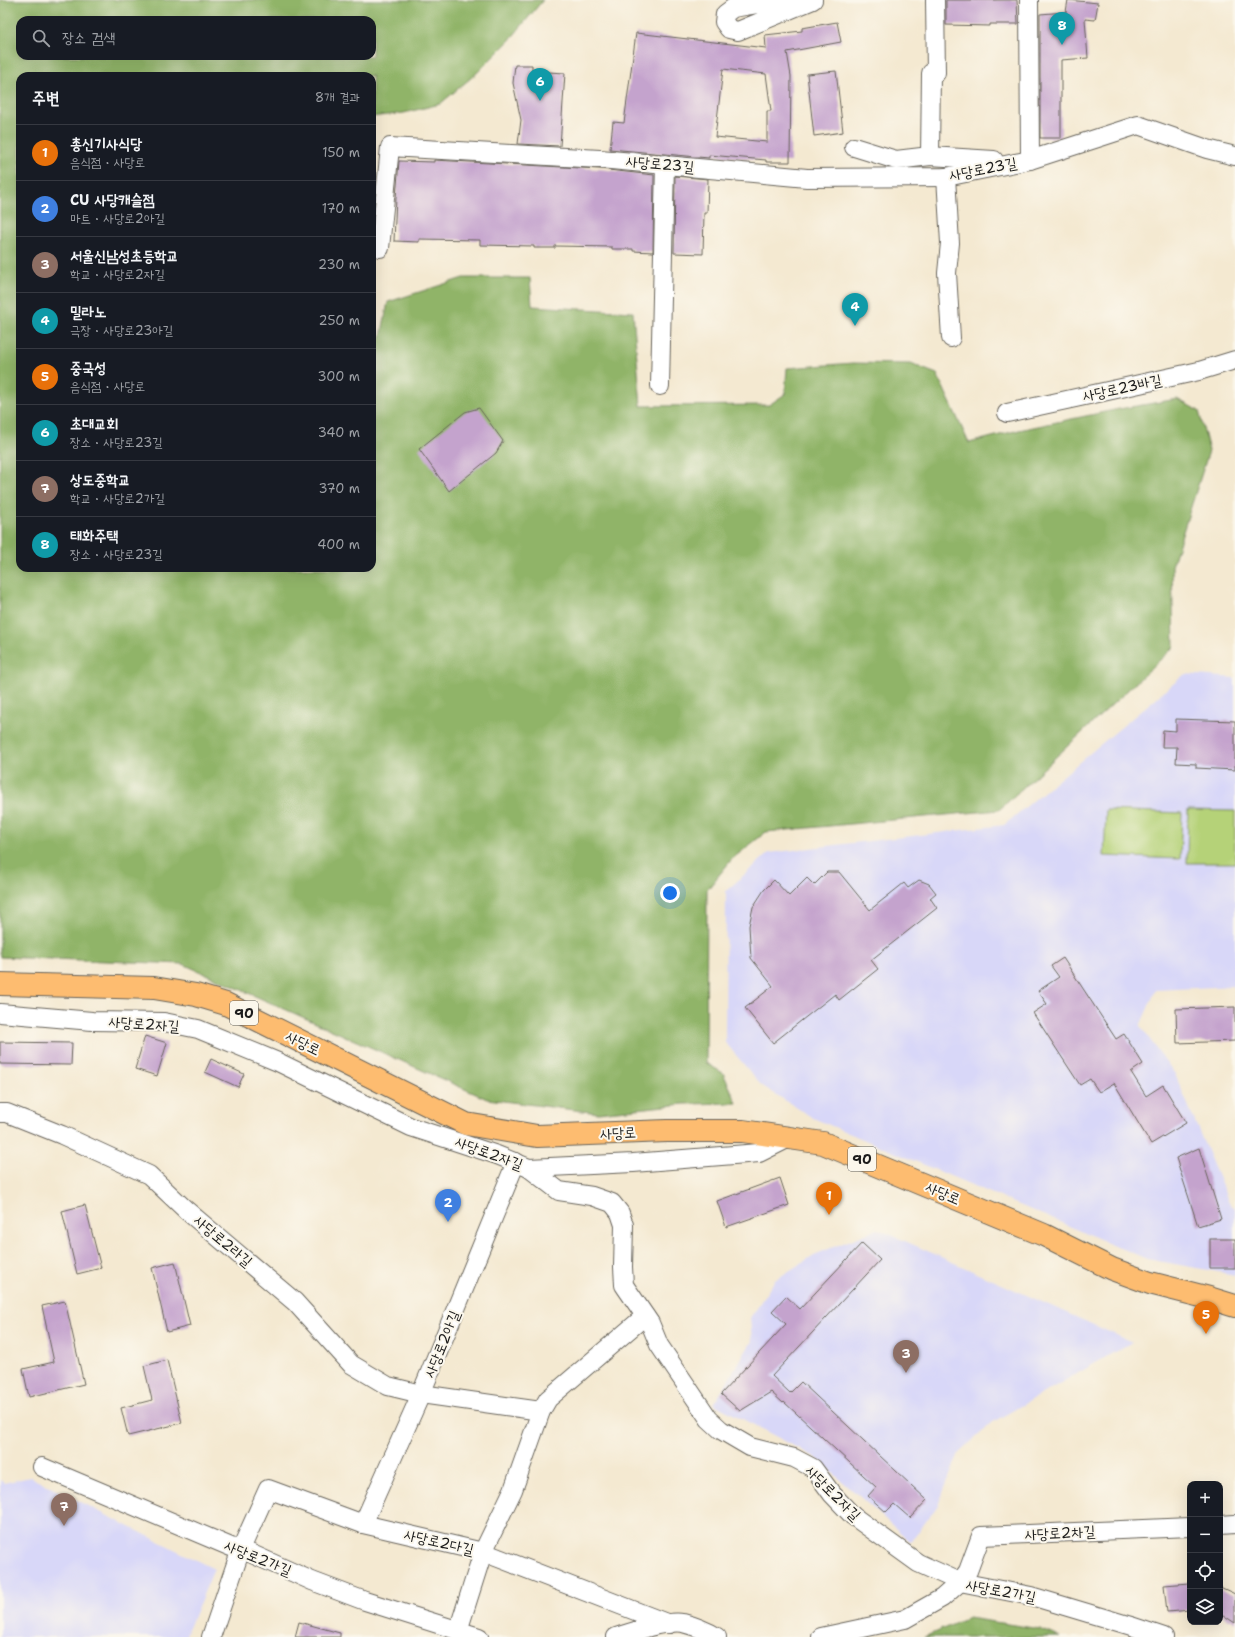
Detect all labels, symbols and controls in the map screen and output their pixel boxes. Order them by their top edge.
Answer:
pin: 8 [1049,12,1075,45]
search box [16,16,376,60]
icon: search [30,27,52,49]
text: 장소 검색 [62,28,115,48]
pin: 6 [527,68,553,101]
text: 주변 [32,87,59,109]
text: 8개 결과 [315,89,360,106]
text: 총신기사식당 [70,134,142,154]
text: 1 [42,144,48,161]
text: 150 m [322,144,360,161]
street label: 사당로23길 [625,151,695,177]
street label: 사당로23길 [947,153,1019,185]
text: 음식점 · 사당로 [70,154,145,171]
text: CU 사당캐슬점 [70,190,155,210]
text: 2 [40,200,50,217]
text: 170 m [322,200,360,217]
text: 마트 · 사당로2아길 [70,210,165,227]
text: 서울신남성초등학교 [70,246,179,266]
text: 3 [40,256,50,273]
text: 230 m [318,256,360,273]
text: 학교 · 사당로2자길 [70,266,165,283]
pin: 4 [842,293,868,326]
text: 밀라노 [70,302,106,322]
text: 4 [40,312,50,329]
text: 250 m [319,312,360,329]
text: 극장 · 사당로23아길 [70,322,173,339]
text: 중국성 [70,358,106,378]
text: 5 [41,368,49,385]
text: 300 m [317,368,360,385]
street label: 사당로23바길 [1081,370,1163,406]
text: 음식점 · 사당로 [70,378,145,395]
text: 초대교회 [70,414,118,434]
text: 6 [40,424,50,441]
text: 340 m [318,424,360,441]
text: 장소 · 사당로23길 [70,434,163,451]
text: 상도중학교 [70,470,130,490]
text: 7 [40,480,50,497]
text: 370 m [318,480,360,497]
text: 학교 · 사당로2가길 [70,490,165,507]
text: 태화주택 [70,526,118,546]
text: 8 [40,536,50,553]
text: 400 m [317,536,360,553]
text: 장소 · 사당로23길 [70,546,163,563]
your location [660,883,680,903]
road number: 90 [230,1001,258,1025]
street label: 사당로2자길 [108,1012,180,1036]
street label: 사당로 [282,1026,324,1060]
street label: 사당로 [599,1122,637,1144]
street label: 사당로2자길 [452,1131,526,1175]
road number: 90 [848,1147,876,1171]
street label: 사당로 [922,1177,964,1209]
pin: 1 [816,1182,842,1215]
pin: 2 [435,1189,461,1222]
street label: 사당로2라길 [189,1211,257,1271]
pin: 5 [1193,1301,1219,1334]
street label: 사당로2아길 [419,1307,465,1381]
pin: 3 [893,1340,919,1373]
street label: 사당로2자길 [801,1461,865,1525]
map controls [1187,1481,1223,1625]
button: + [1187,1481,1223,1517]
pin: 7 [51,1493,77,1526]
button: − [1187,1517,1223,1553]
street label: 사당로2차길 [1024,1521,1096,1545]
street label: 사당로2다길 [402,1524,476,1560]
street label: 사당로2가길 [221,1535,295,1581]
button: locate [1187,1553,1223,1589]
street label: 사당로2가길 [964,1574,1038,1608]
button: layers [1187,1589,1223,1625]

